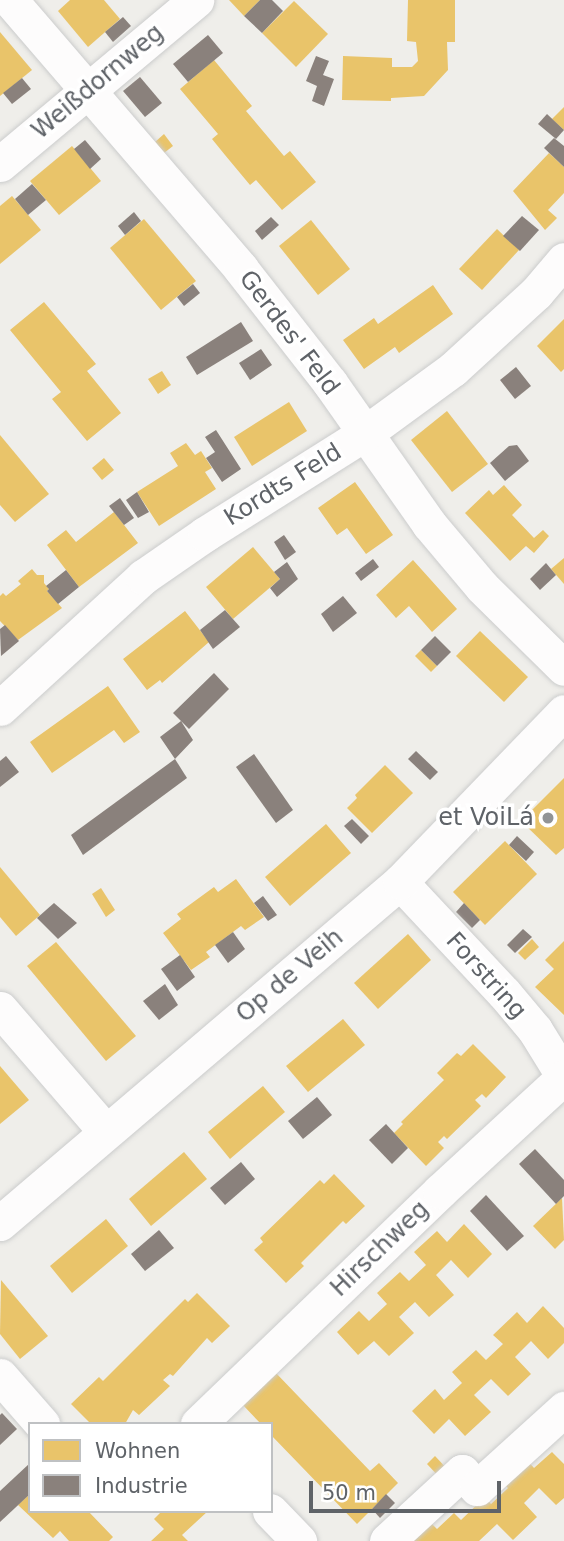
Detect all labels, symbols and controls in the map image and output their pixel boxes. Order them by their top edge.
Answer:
street label: Weißdornweg [26,19,170,145]
street label: Gerdes' Feld [233,265,345,401]
street label: Kordts Feld [219,438,347,532]
place label: et VoiLá [438,804,534,832]
marker: et VoiLá [540,810,556,826]
street label: Op de Veih [231,923,349,1029]
street label: Forstring [440,927,532,1025]
street label: Hirschweg [325,1195,435,1303]
legend [28,1422,273,1513]
text: Wohnen [95,1439,180,1463]
scale bar [312,1468,504,1512]
text: Industrie [95,1474,188,1498]
text: 50 m [322,1481,376,1505]

